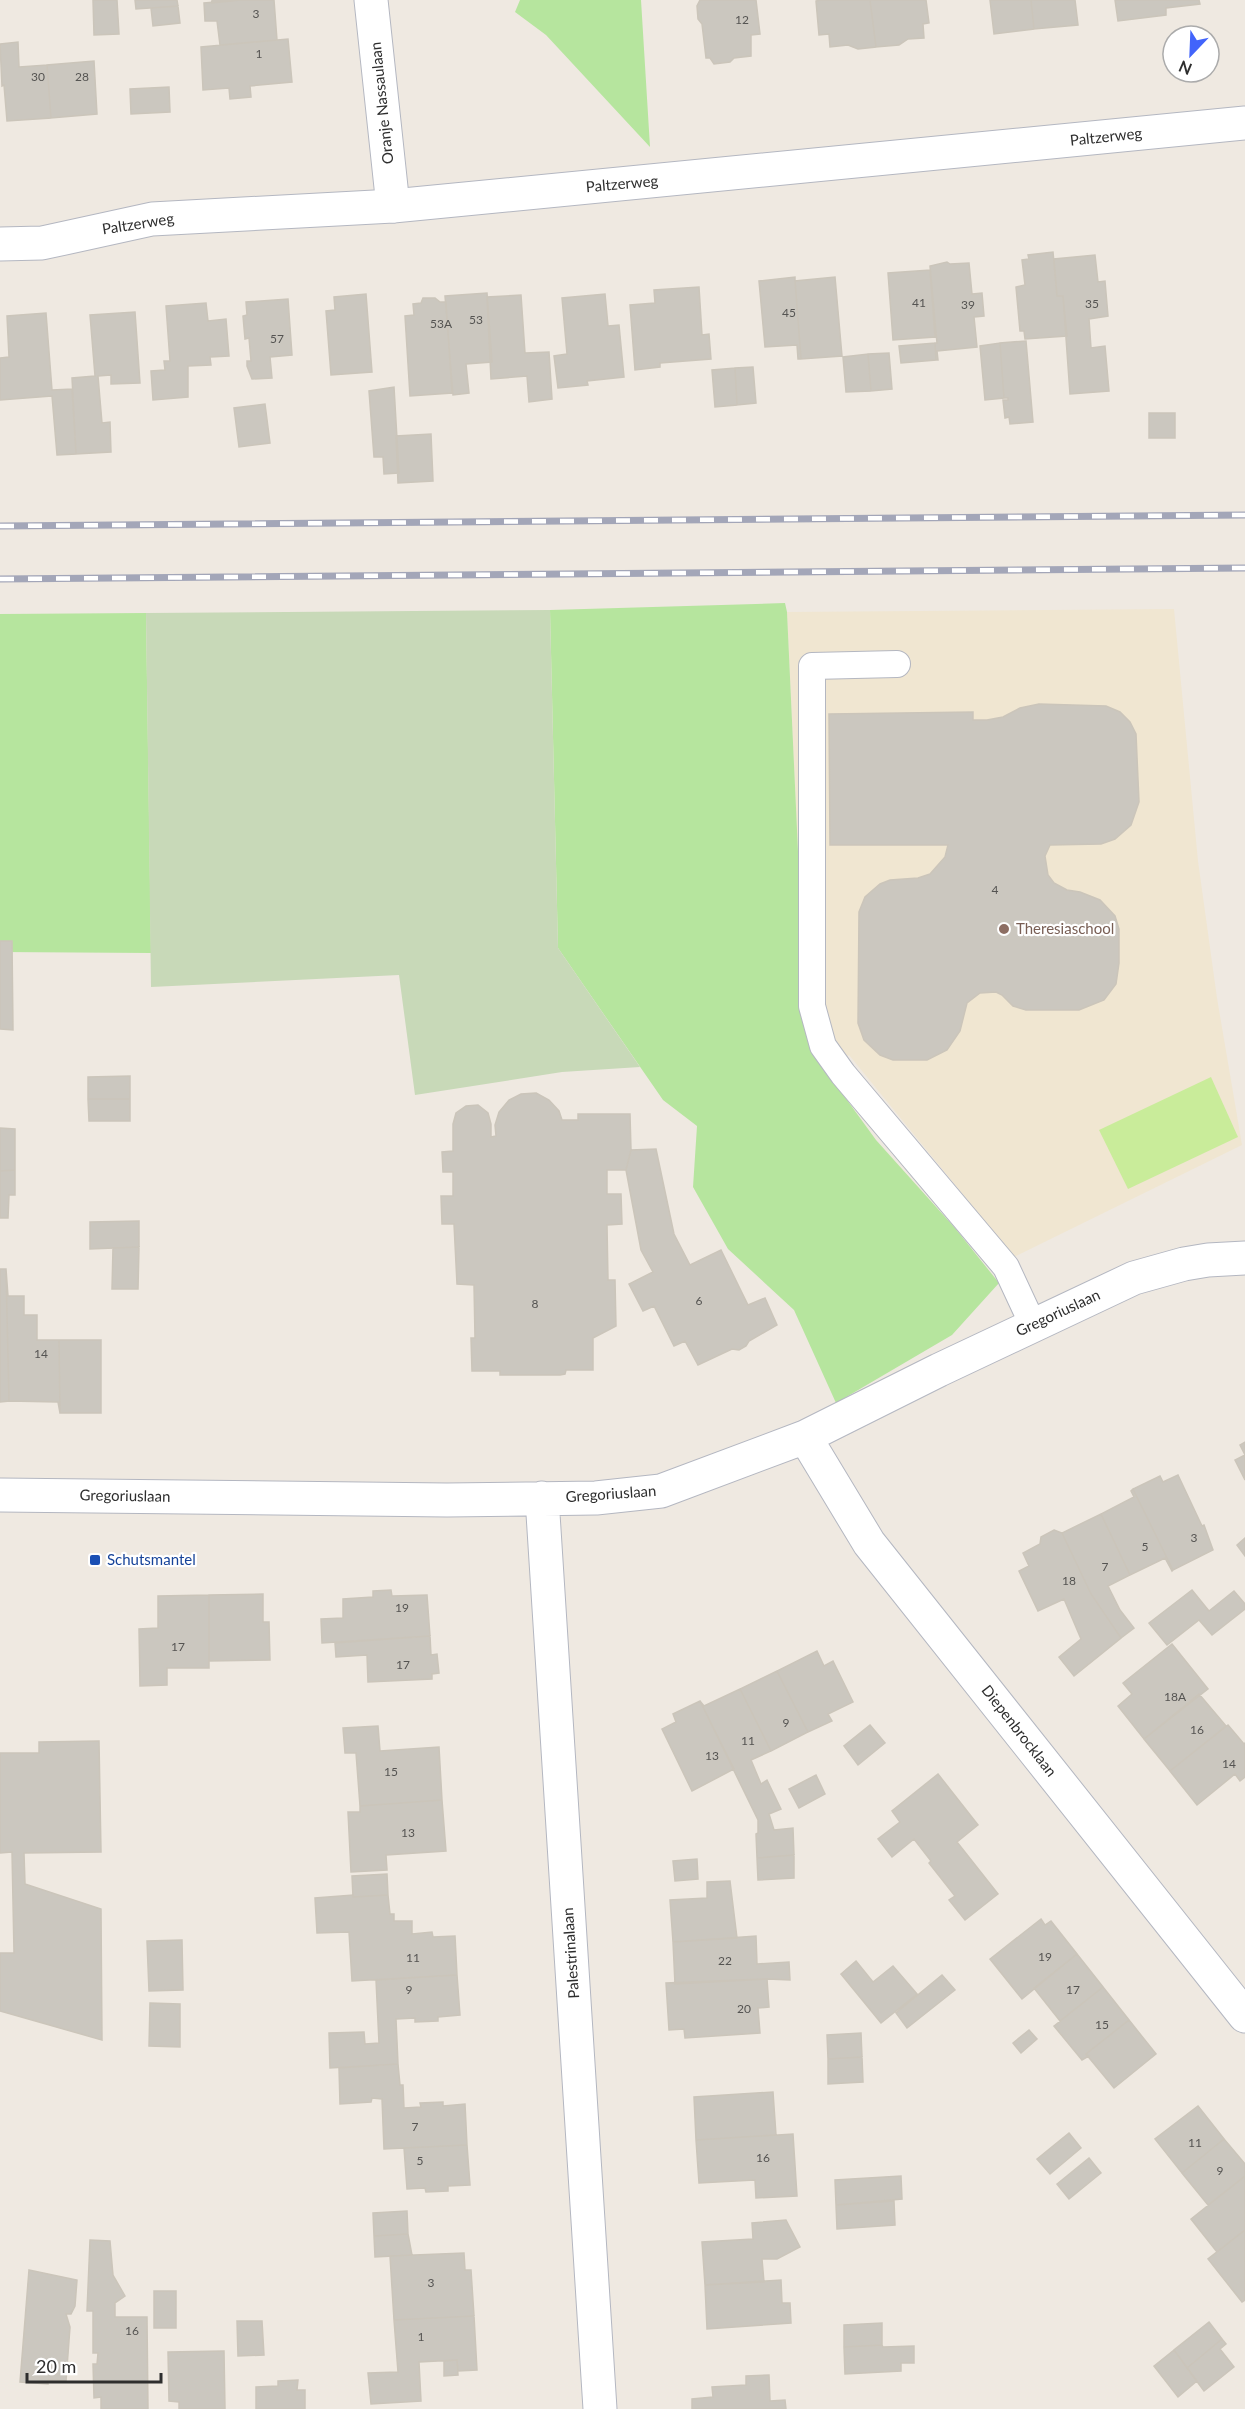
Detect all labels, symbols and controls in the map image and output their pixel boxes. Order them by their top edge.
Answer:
house number: 3 [253,6,260,21]
house number: 12 [735,12,749,27]
north arrow [1161,24,1221,84]
street label: Oranje Nassaulaan [366,41,396,165]
house number: 1 [256,46,263,61]
text: N [1176,57,1194,79]
house number: 30 [31,69,45,84]
house number: 28 [75,69,89,84]
street label: Paltzerweg [1069,123,1143,149]
street label: Paltzerweg [585,171,659,195]
street label: Paltzerweg [101,208,175,238]
house number: 41 [912,295,926,310]
house number: 35 [1085,296,1099,311]
house number: 39 [961,297,975,312]
house number: 45 [782,305,796,320]
house number: 53 [469,312,483,327]
house number: 53A [430,316,453,331]
house number: 57 [270,331,284,346]
house number: 4 [992,882,999,897]
place label: Theresiaschool [1016,919,1114,937]
marker: Theresiaschool [997,922,1011,936]
street label: Gregoriuslaan [1013,1285,1103,1339]
house number: 6 [696,1293,703,1308]
house number: 8 [532,1296,539,1311]
house number: 14 [34,1346,48,1361]
street label: Gregoriuslaan [565,1481,657,1505]
street label: Gregoriuslaan [79,1485,171,1505]
house number: 3 [1191,1530,1198,1545]
house number: 5 [1142,1539,1149,1554]
place label: Schutsmantel [107,1550,196,1568]
marker: Schutsmantel [88,1553,102,1567]
house number: 7 [1102,1559,1109,1574]
house number: 18 [1062,1573,1076,1588]
house number: 19 [395,1600,409,1615]
house number: 17 [171,1639,185,1654]
house number: 17 [396,1657,410,1672]
street label: Diepenbrocklaan [978,1681,1061,1780]
house number: 18A [1164,1689,1187,1704]
house number: 9 [783,1715,790,1730]
house number: 16 [1190,1722,1204,1737]
house number: 11 [741,1733,755,1748]
house number: 13 [705,1748,719,1763]
house number: 14 [1222,1756,1236,1771]
house number: 15 [384,1764,398,1779]
house number: 13 [401,1825,415,1840]
street label: Palestrinalaan [558,1907,582,1999]
house number: 19 [1038,1949,1052,1964]
house number: 11 [406,1950,420,1965]
house number: 22 [718,1953,732,1968]
house number: 9 [406,1982,413,1997]
house number: 17 [1066,1982,1080,1997]
house number: 20 [737,2001,751,2016]
house number: 15 [1095,2017,1109,2032]
house number: 7 [412,2119,419,2134]
house number: 11 [1188,2135,1202,2150]
house number: 16 [756,2150,770,2165]
house number: 5 [417,2153,424,2168]
house number: 9 [1217,2163,1224,2178]
house number: 3 [428,2275,435,2290]
house number: 16 [125,2323,139,2338]
house number: 1 [418,2329,425,2344]
scale bar [27,2346,160,2384]
text: 20 m [36,2355,76,2377]

